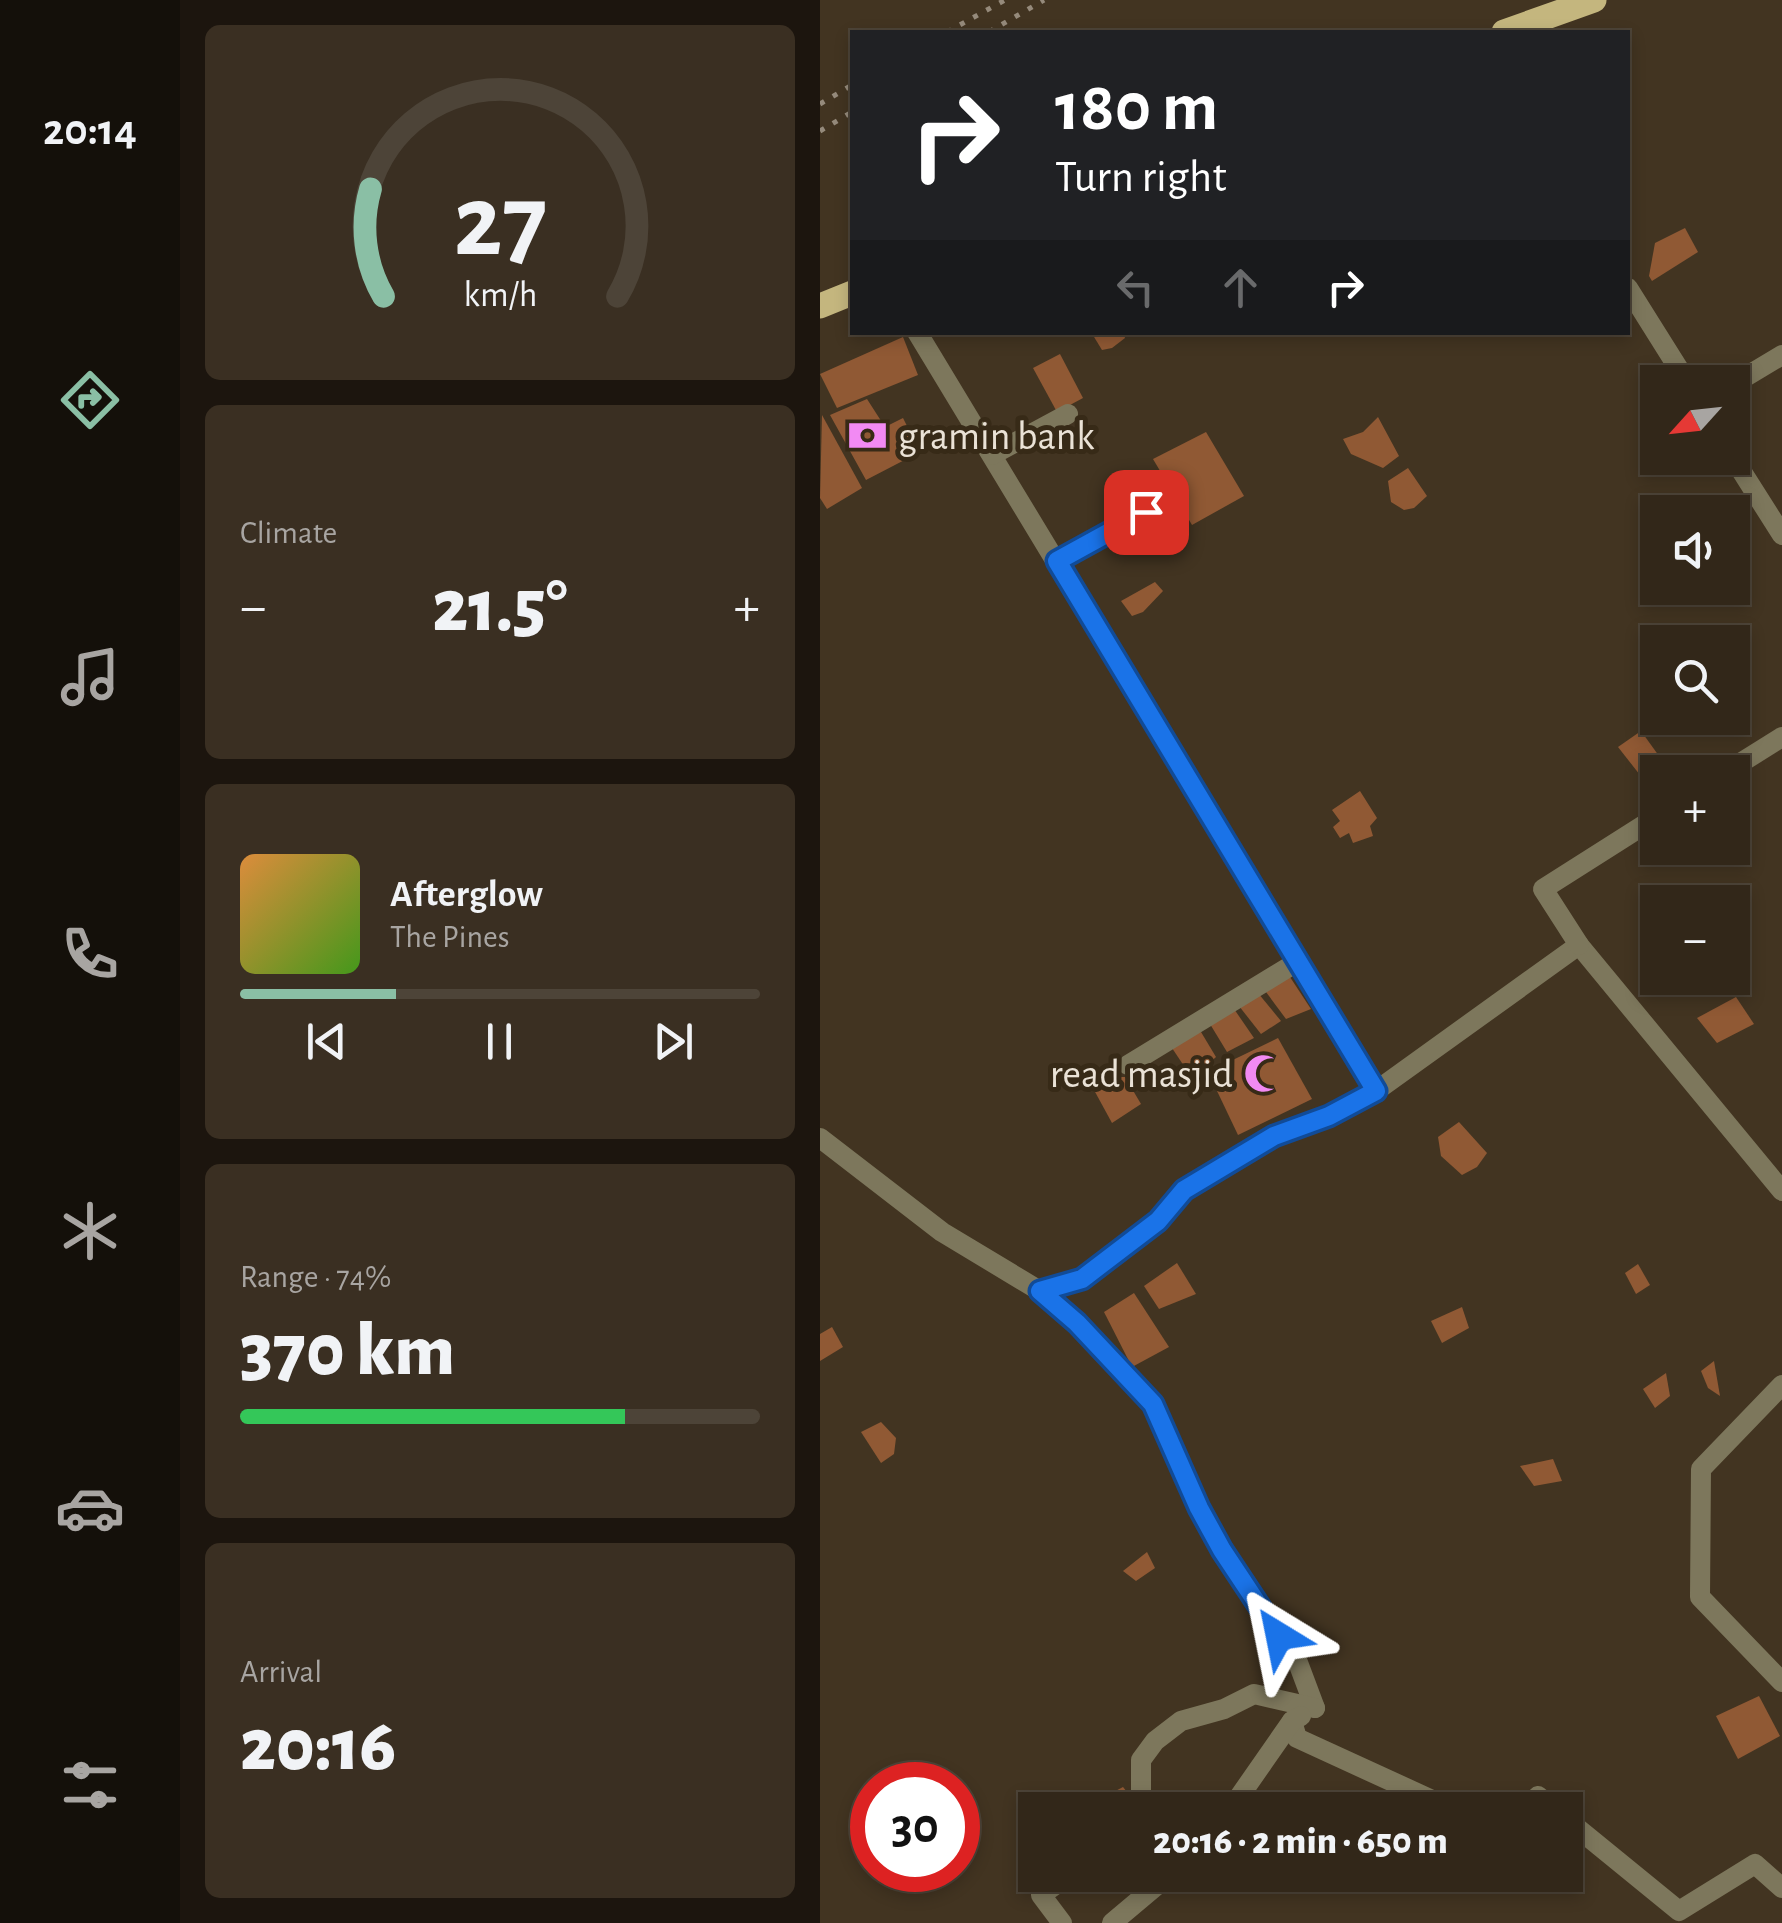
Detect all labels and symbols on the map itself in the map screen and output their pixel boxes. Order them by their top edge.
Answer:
north arrow [1640,365,1750,475]
bank icon: gramin bank [847,414,889,456]
place label: gramin bank [898,417,1095,457]
pin [1104,470,1189,555]
mosque icon: read masjid [1242,1052,1284,1094]
place label: read masjid [1050,1055,1233,1095]
position arrow [1227,1584,1331,1688]
speed limit sign: 30 [850,1762,980,1892]

